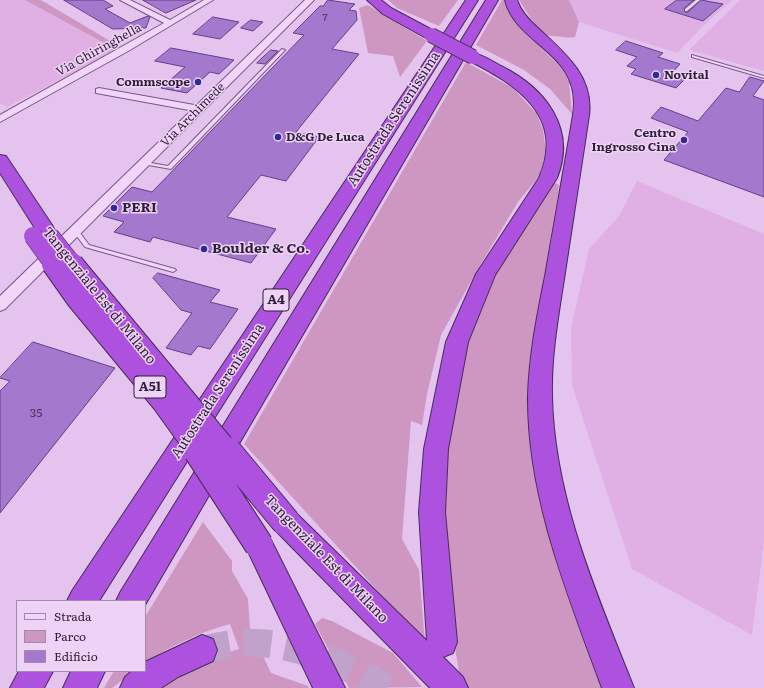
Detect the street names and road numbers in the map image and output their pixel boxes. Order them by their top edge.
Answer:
street label: Via Ghiringhella [54,21,144,79]
street label: Autostrada Serenissima [344,48,444,190]
street label: Via Archimede [158,80,228,150]
street label: Tangenziale Est di Milano [39,224,159,368]
road number: A4 [263,289,289,311]
street label: Autostrada Serenissima [168,320,268,462]
road number: A51 [134,376,166,398]
street label: Tangenziale Est di Milano [260,492,392,626]

